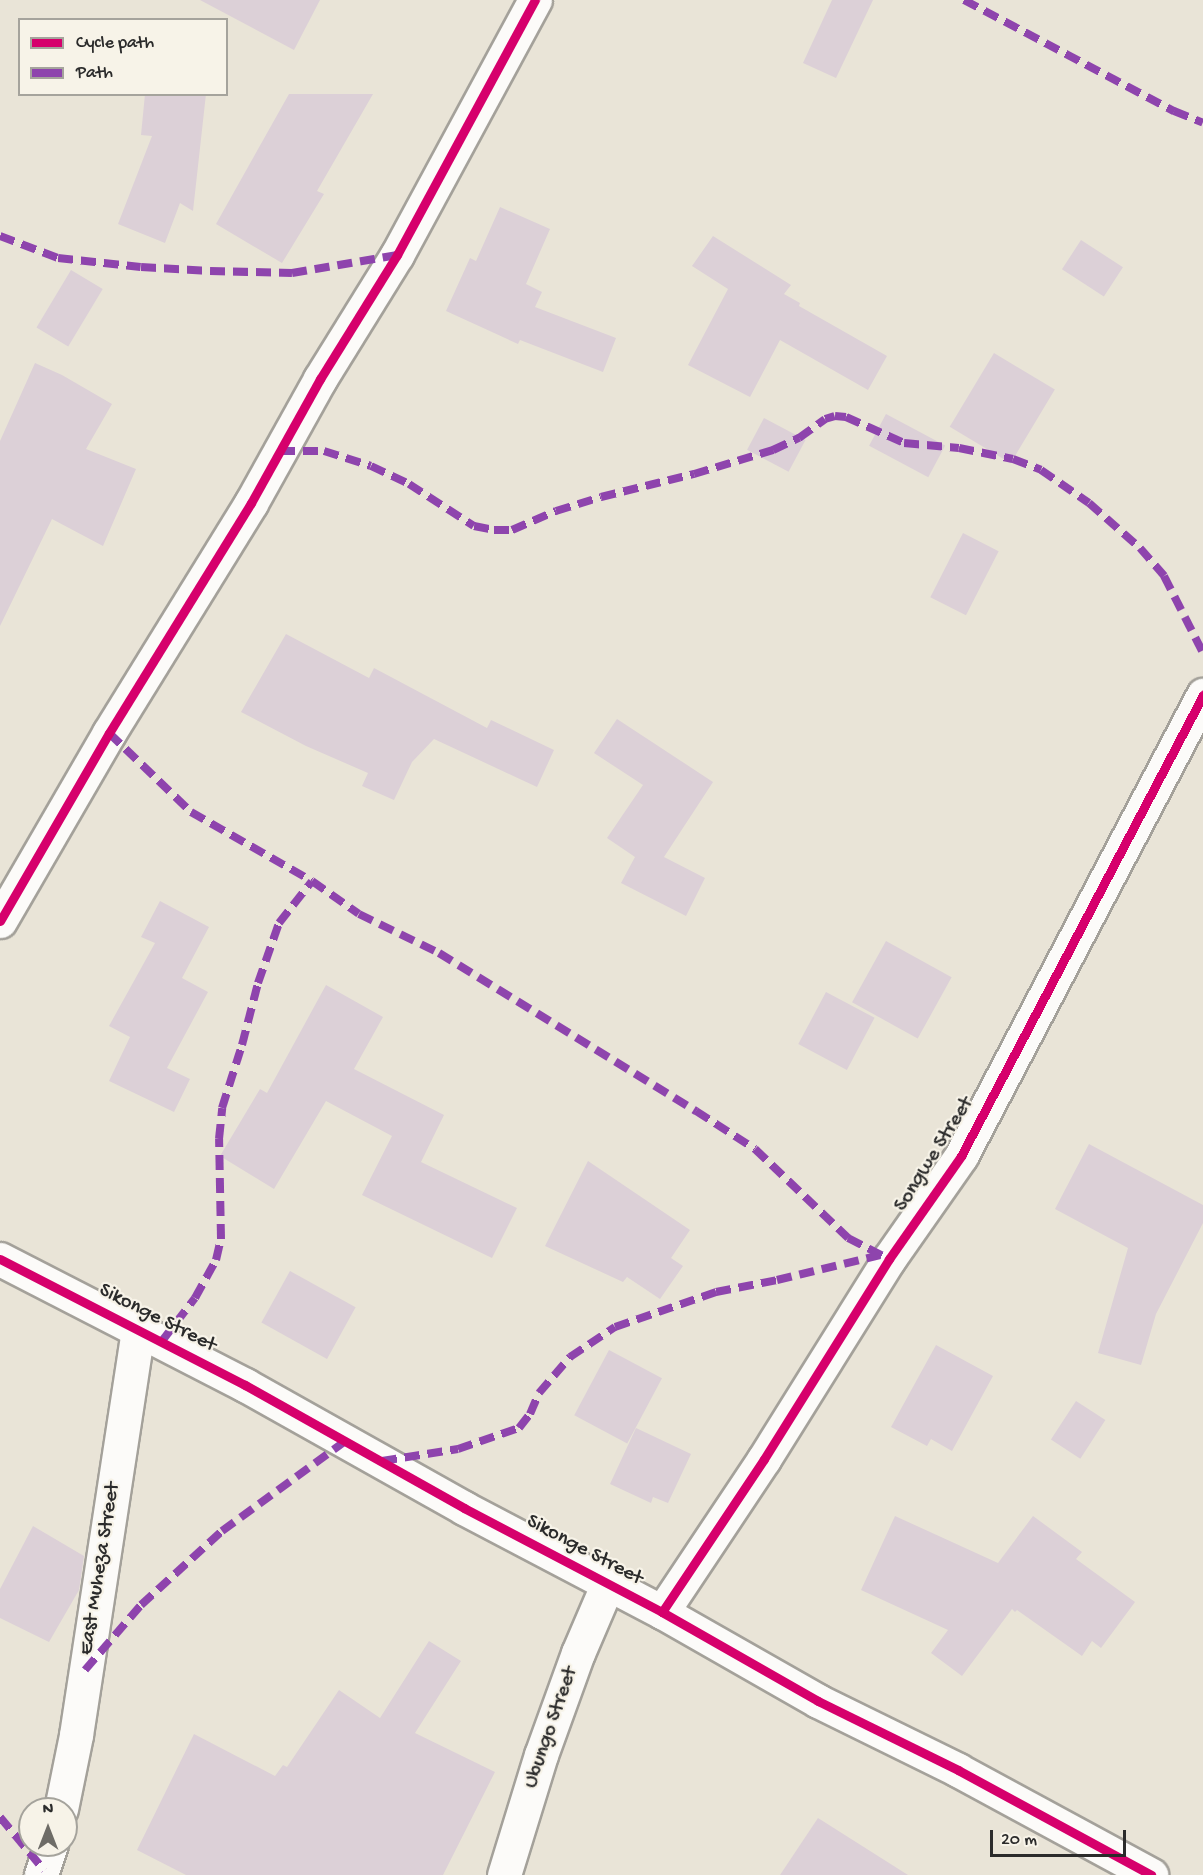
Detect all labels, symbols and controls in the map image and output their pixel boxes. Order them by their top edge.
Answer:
legend [18,18,228,96]
text: Cycle path [76,33,154,54]
text: Path [76,63,113,84]
street label: Songwe Street [890,1093,980,1217]
street label: Sikonge Street [94,1279,220,1359]
street label: East Muheza Street [75,1481,127,1657]
street label: Sikonge Street [521,1510,647,1592]
street label: Ubungo Street [519,1664,585,1792]
north arrow [18,1797,78,1857]
text: N [43,1801,53,1820]
scale bar [993,1818,1130,1856]
text: 20 m [1001,1830,1037,1851]

